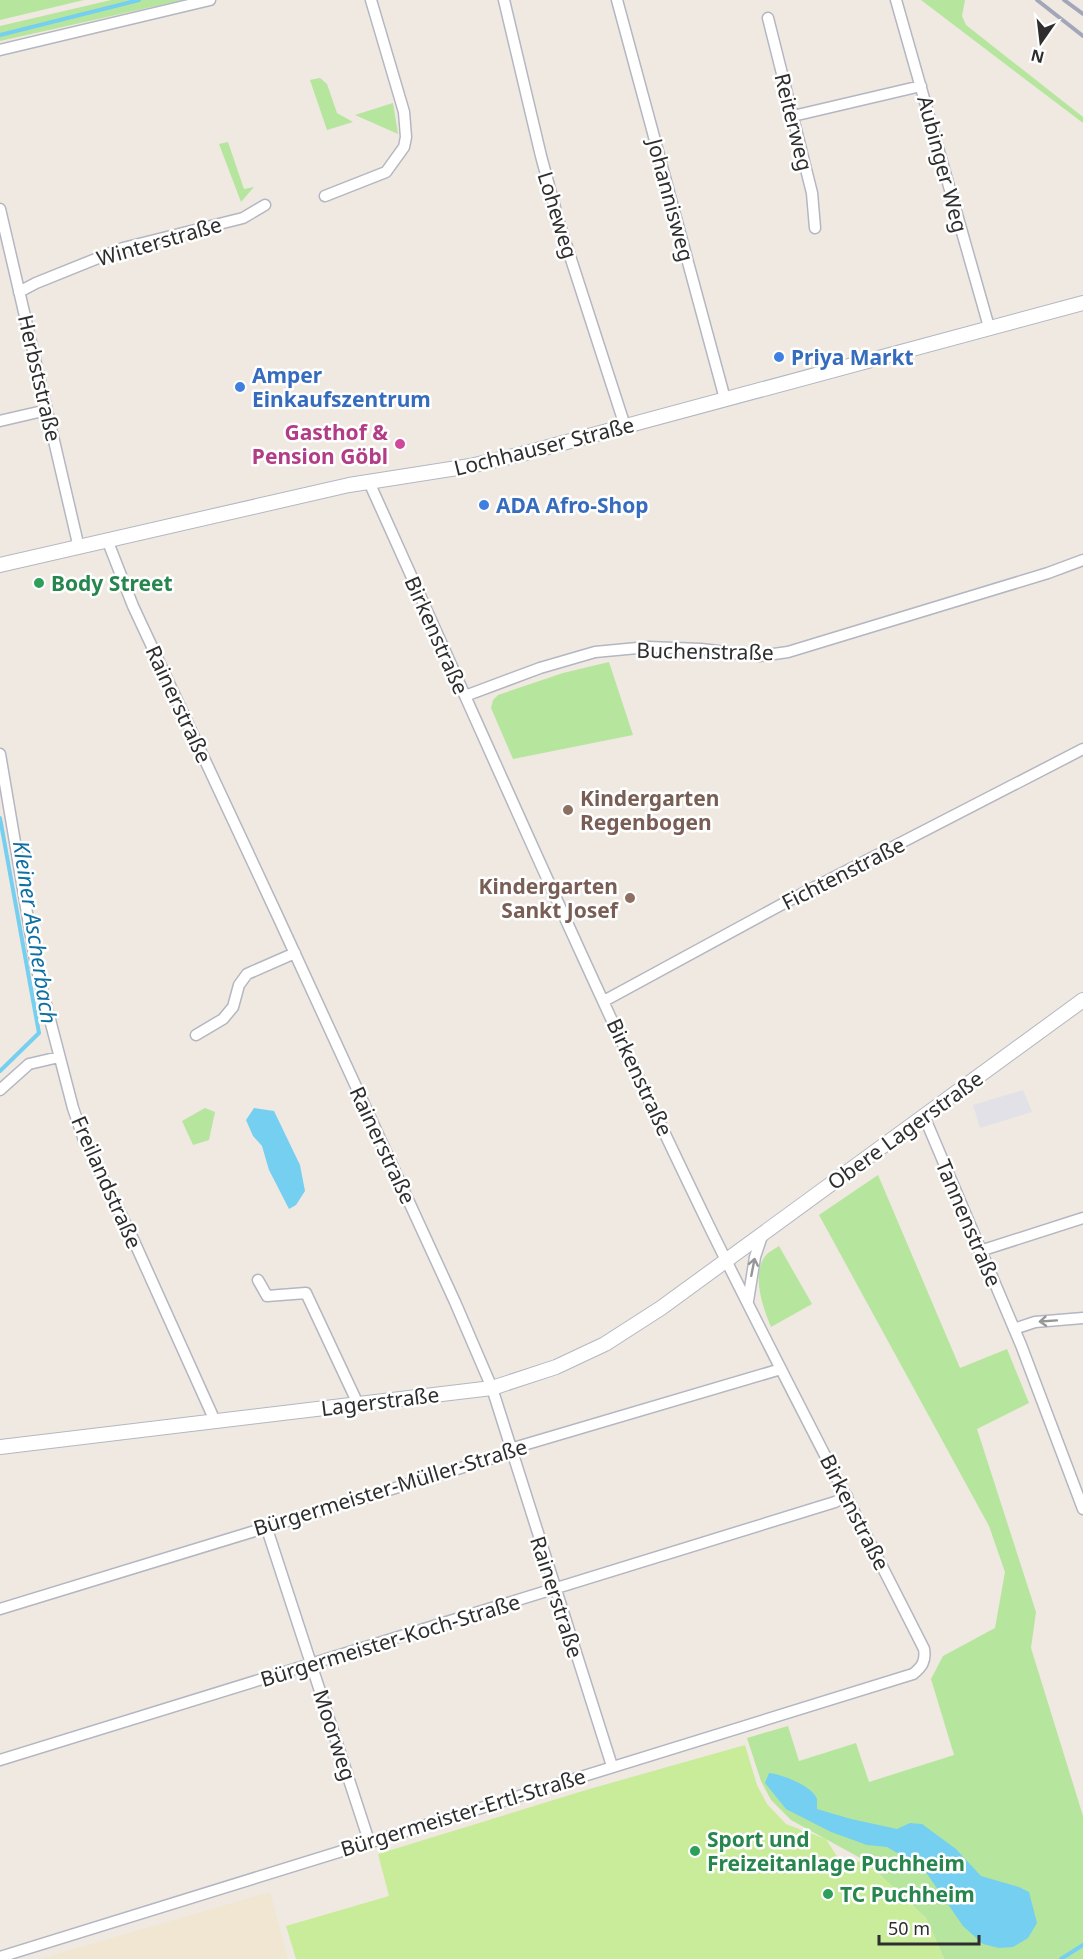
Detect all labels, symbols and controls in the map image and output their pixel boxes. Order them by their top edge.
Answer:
north arrow [1011,12,1071,72]
text: N [1028,44,1046,69]
street label: Reiterweg [768,70,820,174]
street label: Aubinger Weg [911,93,975,235]
street label: Johannisweg [641,134,701,264]
street label: Loheweg [532,168,584,262]
street label: Winterstraße [93,210,225,272]
street label: Herbststraße [12,312,68,444]
place label: Priya Markt [791,343,914,371]
marker: Priya Markt [772,350,786,364]
place label: Amper Einkaufszentrum [252,361,431,413]
marker: Amper Einkaufszentrum [233,380,247,394]
street label: Lochhauser Straße [451,410,637,482]
place label: Gasthof & Pension Göbl [252,418,388,470]
marker: Gasthof & Pension Göbl [393,437,407,451]
place label: ADA Afro-Shop [496,491,649,519]
marker: ADA Afro-Shop [477,498,491,512]
place label: Body Street [51,569,173,597]
street label: Birkenstraße [398,572,476,698]
marker: Body Street [32,576,46,590]
street label: Buchenstraße [636,636,774,666]
street label: Rainerstraße [140,641,218,767]
place label: Kindergarten Regenbogen [580,784,719,836]
marker: Kindergarten Regenbogen [561,803,575,817]
street label: Fichtenstraße [777,830,909,916]
water label: Kleiner Ascherbach [7,838,65,1026]
place label: Kindergarten Sankt Josef [479,872,620,924]
marker: Kindergarten Sankt Josef [623,891,637,905]
street label: Birkenstraße [601,1014,679,1140]
street label: Obere Lagerstraße [822,1064,988,1196]
street label: Rainerstraße [344,1082,422,1208]
street label: Freilandstraße [65,1111,149,1253]
street label: Tannenstraße [930,1155,1008,1291]
one-way arrow [748,1258,759,1277]
one-way arrow [1038,1316,1058,1327]
street label: Lagerstraße [319,1380,441,1422]
street label: Bürgermeister-Müller-Straße [250,1432,530,1542]
street label: Birkenstraße [814,1449,896,1575]
street label: Rainerstraße [524,1533,590,1661]
street label: Bürgermeister-Koch-Straße [257,1587,523,1693]
street label: Moorweg [307,1686,363,1784]
street label: Bürgermeister-Ertl-Straße [337,1761,589,1863]
place label: Sport und Freizeitanlage Puchheim [707,1825,965,1877]
marker: Sport und Freizeitanlage Puchheim [688,1844,702,1858]
place label: TC Puchheim [840,1880,975,1908]
marker: TC Puchheim [821,1887,835,1901]
scale bar [879,1908,980,1946]
text: 50 m [888,1916,930,1940]

